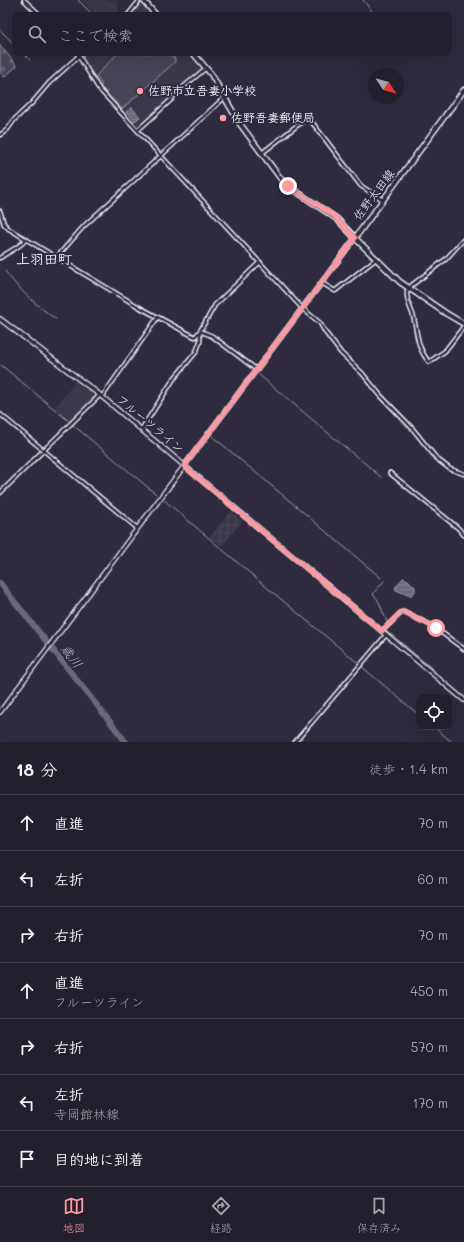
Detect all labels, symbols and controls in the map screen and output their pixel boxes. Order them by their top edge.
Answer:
search box [12,12,452,56]
icon: search [26,23,48,45]
text: ここで検索 [58,25,133,45]
north arrow [368,68,404,104]
place label: 佐野市立吾妻小学校 [148,82,256,98]
marker: 佐野市立吾妻小学校 [135,86,145,96]
place label: 佐野吾妻郵便局 [231,109,315,125]
marker: 佐野吾妻郵便局 [218,113,228,123]
street label: 佐野太田線 [349,166,398,223]
route end [279,177,297,195]
district label: 上羽田町 [16,249,72,268]
street label: フルーツライン [114,390,188,456]
route start [427,619,445,637]
water label: 歳川 [58,640,87,671]
map controls [416,694,452,730]
button: locate [416,694,452,730]
text: 18 分 [16,758,57,780]
text: 徒歩 · 1.4 km [369,760,448,777]
icon: ahead [16,812,38,834]
text: 直進 [54,813,84,833]
text: 70 m [418,814,448,831]
icon: left [16,868,38,890]
text: 左折 [54,869,84,889]
text: 60 m [418,870,448,887]
icon: right [16,924,38,946]
text: 右折 [54,925,84,945]
text: 70 m [418,926,448,943]
text: 直進 [54,972,84,992]
icon: ahead [16,980,38,1002]
text: 450 m [410,982,448,999]
text: フルーツライン [54,993,144,1010]
icon: right [16,1036,38,1058]
text: 右折 [54,1037,84,1057]
text: 570 m [411,1038,448,1055]
text: 左折 [54,1084,84,1104]
icon: left [16,1092,38,1114]
text: 170 m [412,1094,448,1111]
text: 寺岡館林線 [54,1105,119,1122]
icon: arrive [16,1148,38,1170]
text: 目的地に到着 [54,1149,144,1169]
tab: 地図 [63,1195,85,1235]
tab: 経路 [210,1195,232,1235]
tab: 保存済み [357,1195,401,1235]

